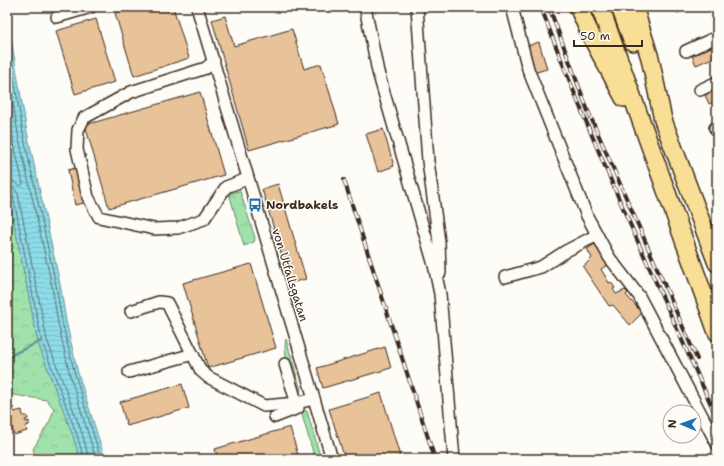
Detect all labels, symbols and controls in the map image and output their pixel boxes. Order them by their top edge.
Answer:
scale bar [574,22,642,48]
text: 50 m [580,28,610,44]
bus stop icon: Nordbakels [247,197,263,213]
place label: Nordbakels [266,197,338,213]
street label: von Utfallsgatan [268,226,312,324]
north arrow [662,404,702,444]
text: N [665,419,680,428]

